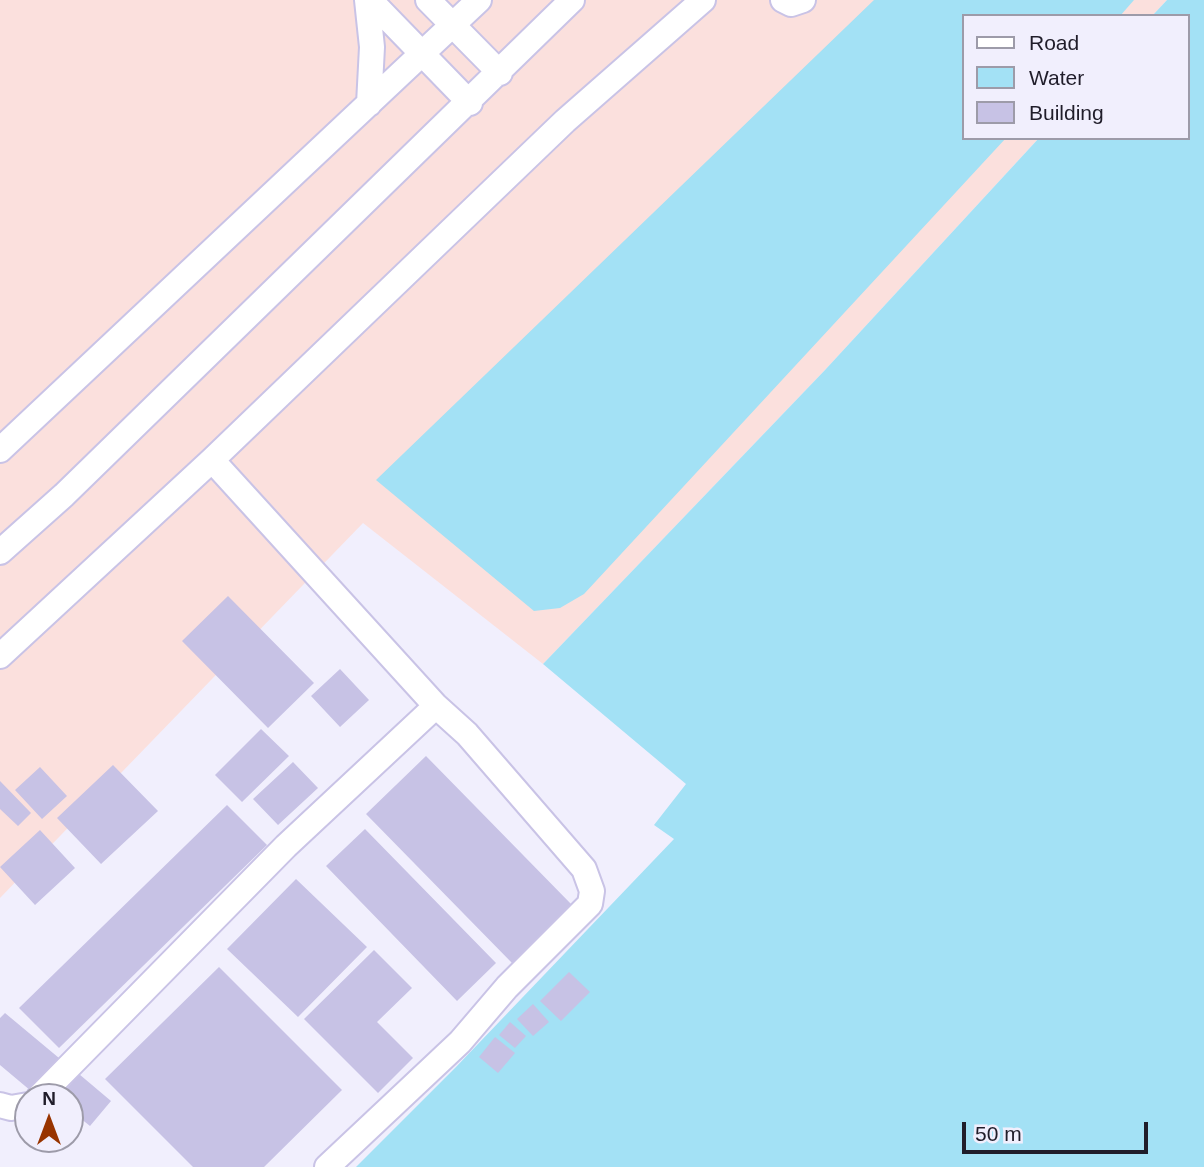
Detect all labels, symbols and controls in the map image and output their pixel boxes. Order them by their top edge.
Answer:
legend [962,14,1190,140]
text: Road [1029,31,1079,54]
text: Water [1029,66,1084,89]
text: Building [1029,101,1104,124]
north arrow [14,1083,84,1153]
text: N [42,1088,56,1109]
scale bar [966,1108,1152,1152]
text: 50 m [975,1122,1022,1145]

